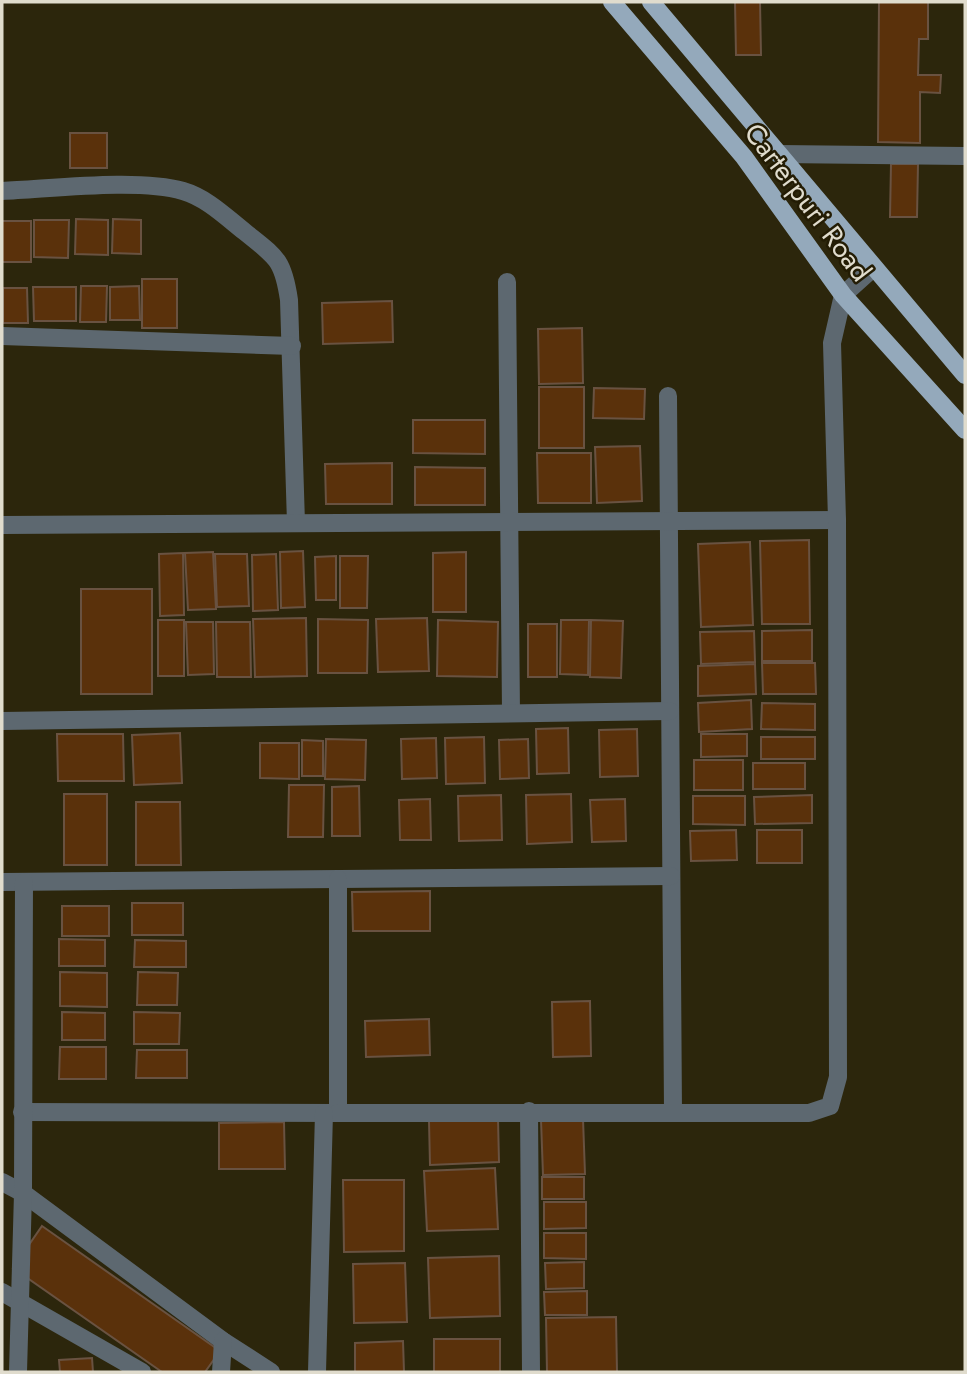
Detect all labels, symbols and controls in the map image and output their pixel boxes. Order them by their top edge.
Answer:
street label: Carterpuri Road [734,114,881,290]

